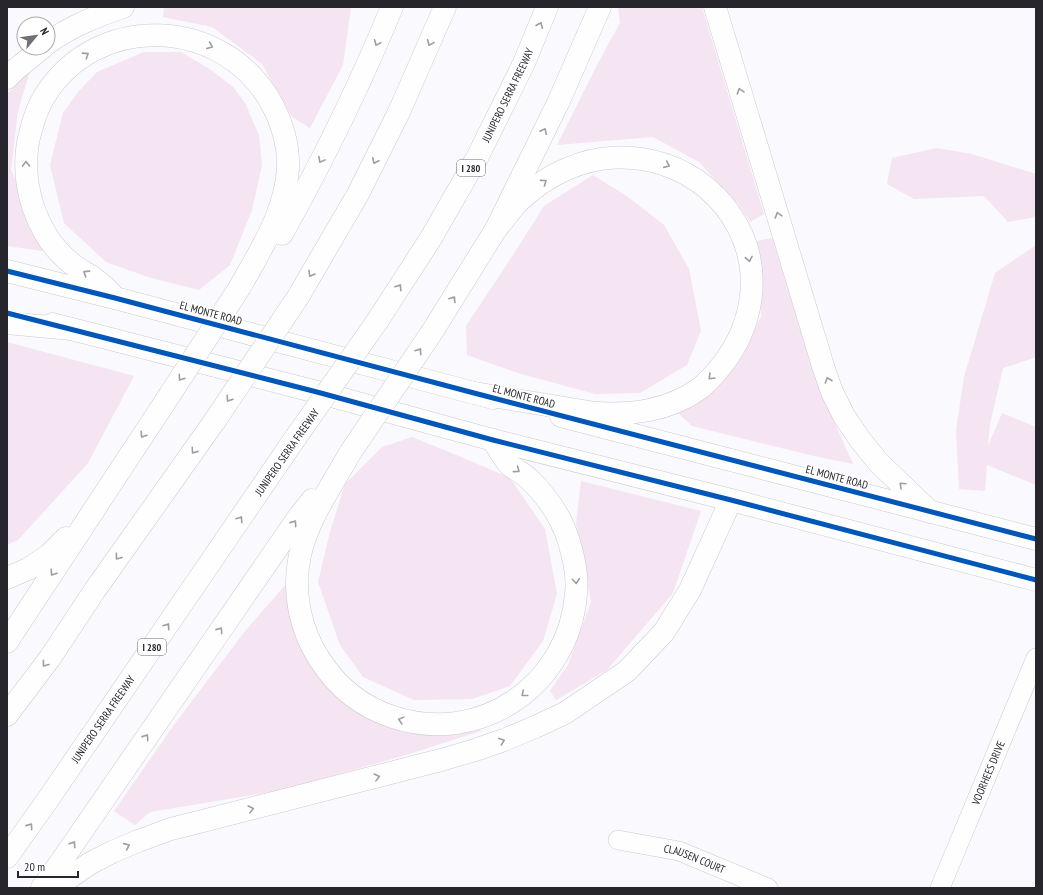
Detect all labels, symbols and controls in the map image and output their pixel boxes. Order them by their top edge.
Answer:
north arrow [16,16,56,56]
one-way arrow [535,22,543,29]
text: N [37,25,52,37]
one-way arrow [374,39,382,46]
one-way arrow [426,39,434,46]
one-way arrow [205,41,213,49]
street label: JUNIPERO SERRA FREEWAY [479,46,536,145]
one-way arrow [81,53,88,60]
one-way arrow [736,88,745,95]
one-way arrow [539,128,547,135]
one-way arrow [319,156,326,164]
one-way arrow [372,156,380,164]
road number: I 280 [457,160,485,176]
one-way arrow [663,160,671,168]
one-way arrow [22,161,30,167]
one-way arrow [540,179,547,187]
one-way arrow [774,212,783,219]
one-way arrow [744,256,752,262]
one-way arrow [83,270,90,278]
one-way arrow [309,270,316,277]
one-way arrow [394,284,402,291]
one-way arrow [448,296,456,303]
street label: EL MONTE ROAD [178,298,244,328]
one-way arrow [415,349,422,356]
one-way arrow [708,372,716,380]
one-way arrow [178,374,186,381]
one-way arrow [824,377,833,384]
street label: EL MONTE ROAD [491,381,557,411]
one-way arrow [227,395,234,402]
street label: JUNIPERO SERRA FREEWAY [251,406,322,499]
one-way arrow [140,431,148,438]
one-way arrow [192,446,199,453]
street label: EL MONTE ROAD [804,462,870,492]
one-way arrow [512,465,519,472]
one-way arrow [899,482,907,490]
one-way arrow [235,516,243,523]
one-way arrow [289,520,297,527]
one-way arrow [116,552,123,559]
one-way arrow [50,569,58,576]
one-way arrow [571,578,580,584]
one-way arrow [162,623,170,630]
one-way arrow [215,627,223,634]
road number: I 280 [138,639,166,655]
one-way arrow [43,660,50,667]
street label: JUNIPERO SERRA FREEWAY [68,673,138,766]
one-way arrow [521,689,528,696]
one-way arrow [398,716,405,724]
one-way arrow [141,734,149,741]
one-way arrow [499,737,506,745]
street label: VOORHEES DRIVE [968,738,1008,808]
one-way arrow [374,773,381,781]
one-way arrow [248,805,255,814]
one-way arrow [25,823,32,830]
street label: CLAUSEN COURT [663,841,727,876]
one-way arrow [68,842,75,849]
one-way arrow [123,842,130,850]
scale bar [18,853,78,879]
text: 20 m [24,859,45,874]

